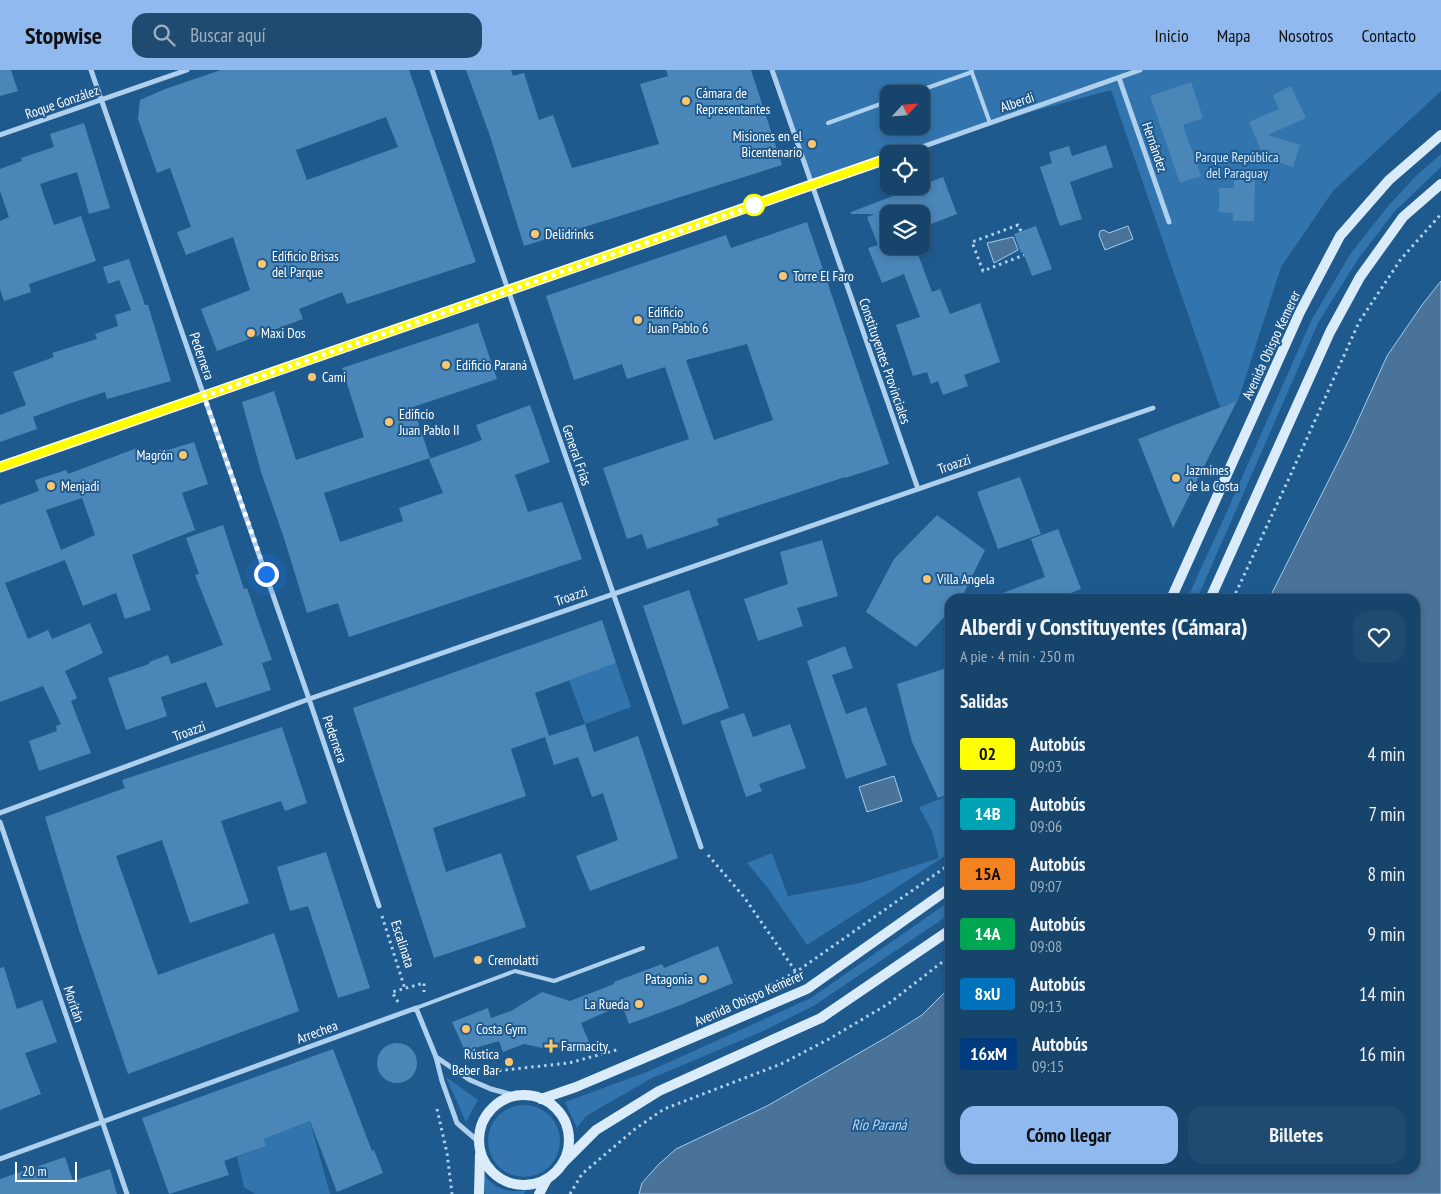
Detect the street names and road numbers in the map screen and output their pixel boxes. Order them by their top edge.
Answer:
street label: Roque González [23,81,101,123]
street label: Alberdi [998,88,1036,116]
street label: Hernández [1138,120,1172,174]
street label: Avenida Obispo Kemerer [1238,287,1304,402]
street label: Constituyentes Provinciales [855,296,915,427]
street label: Pedernera [186,330,218,382]
street label: General Frías [558,422,596,488]
street label: Troazzi [935,450,973,478]
street label: Troazzi [552,582,590,610]
street label: Pedernera [319,713,351,765]
street label: Troazzi [170,717,208,745]
street label: Escalinata [387,918,419,970]
street label: Avenida Obispo Kemerer [691,966,807,1030]
street label: Moritán [59,983,89,1025]
street label: Arrechea [294,1016,340,1048]

